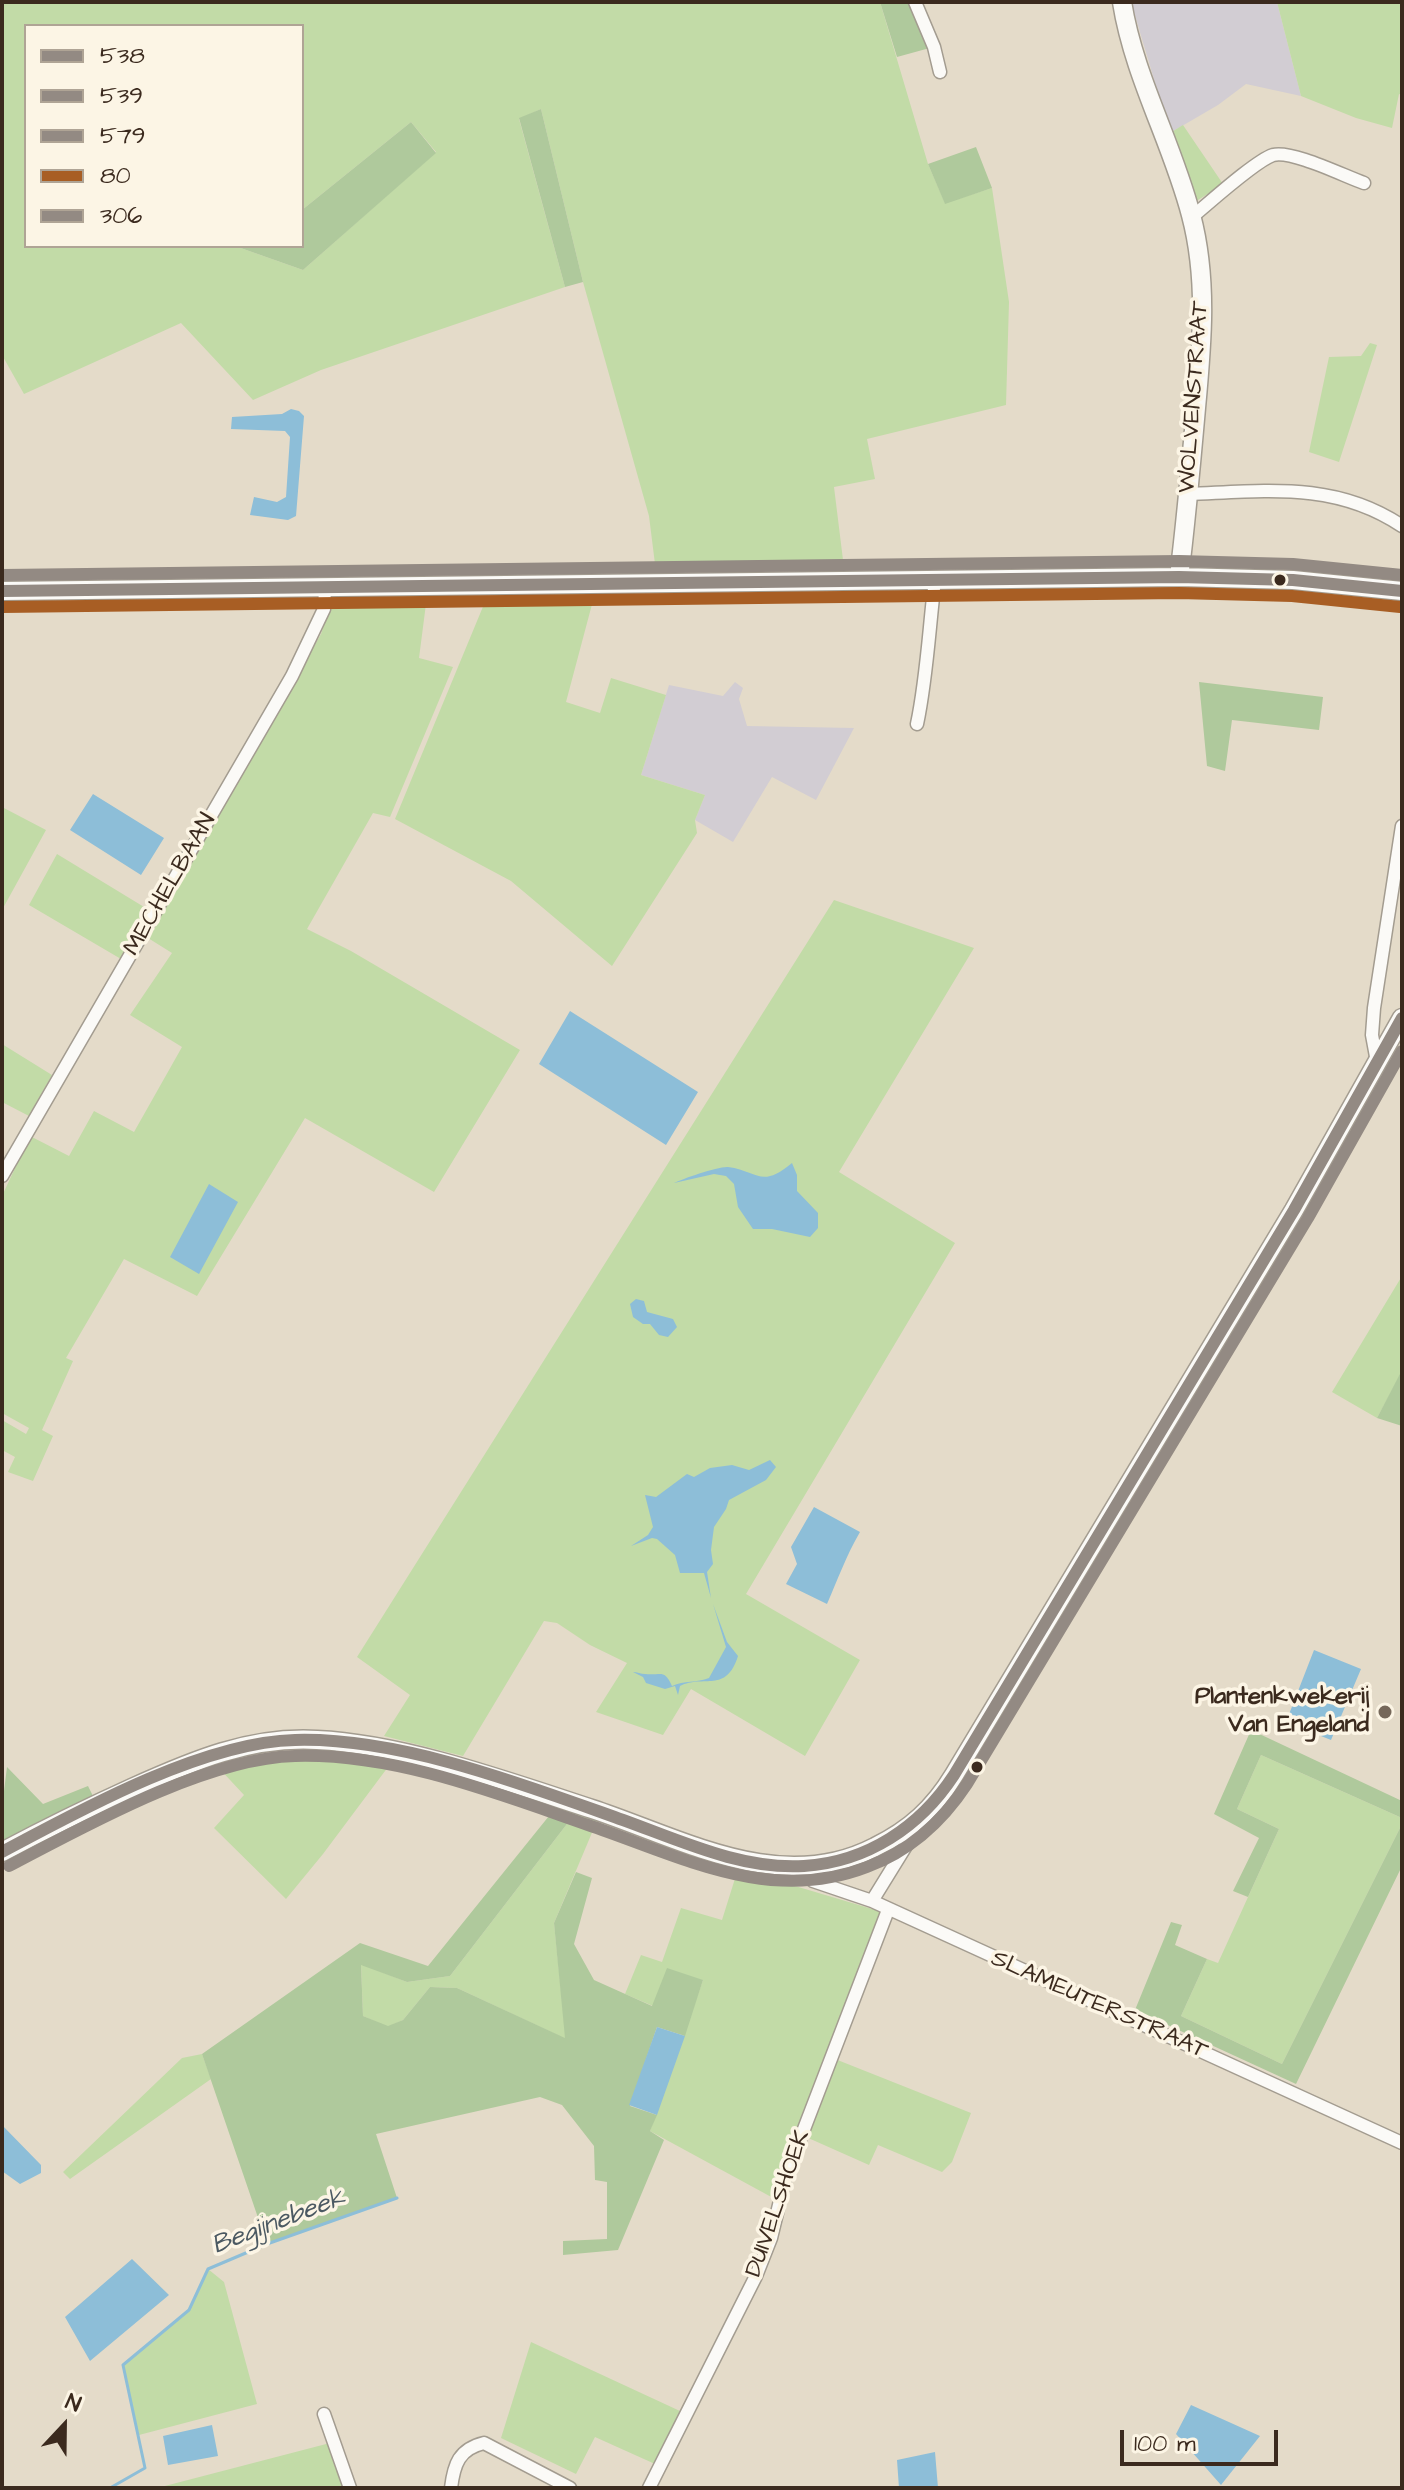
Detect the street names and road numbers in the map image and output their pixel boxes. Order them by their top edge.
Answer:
street label: WOLVENSTRAAT [1174,300,1216,494]
street label: MECHELBAAN [119,809,223,961]
street label: SLAMEUTERSTRAAT [986,1945,1212,2067]
street label: DUIVELSHOEK [740,2127,818,2281]

